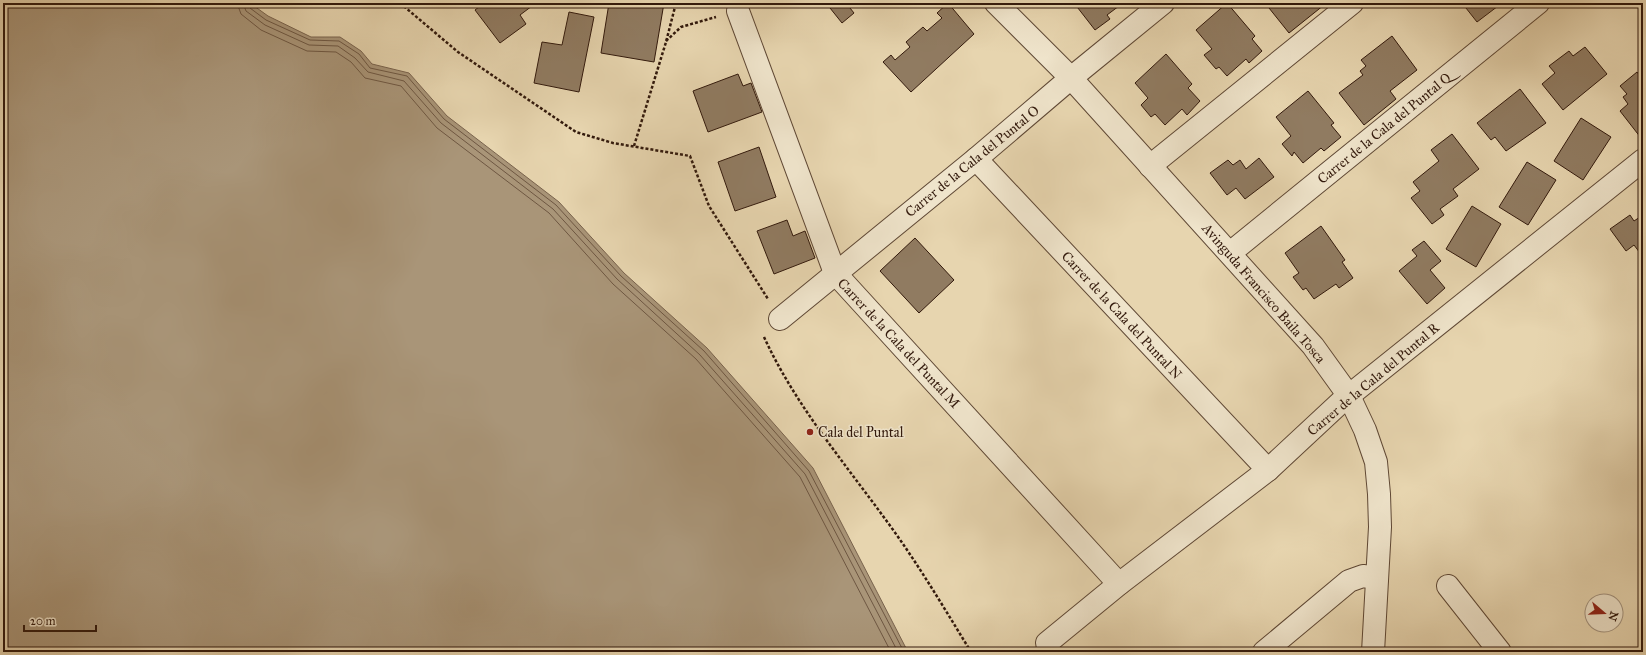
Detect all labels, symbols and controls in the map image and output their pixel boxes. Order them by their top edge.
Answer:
street label: Carrer de la Cala del Puntal Q [1314,63,1462,188]
street label: Carrer de la Cala del Puntal O [902,102,1043,221]
street label: Avinguda Francisco Baila Tosca [1198,219,1329,367]
street label: Carrer de la Cala del Puntal N [1058,248,1186,383]
street label: Carrer de la Cala del Puntal M [834,275,963,412]
street label: Carrer de la Cala del Puntal R [1304,319,1444,440]
place label: Cala del Puntal [818,424,904,441]
marker: Cala del Puntal [805,427,815,437]
north arrow [1584,593,1624,633]
scale bar [24,607,96,633]
text: N [1605,610,1621,623]
text: 20 m [30,614,56,628]

